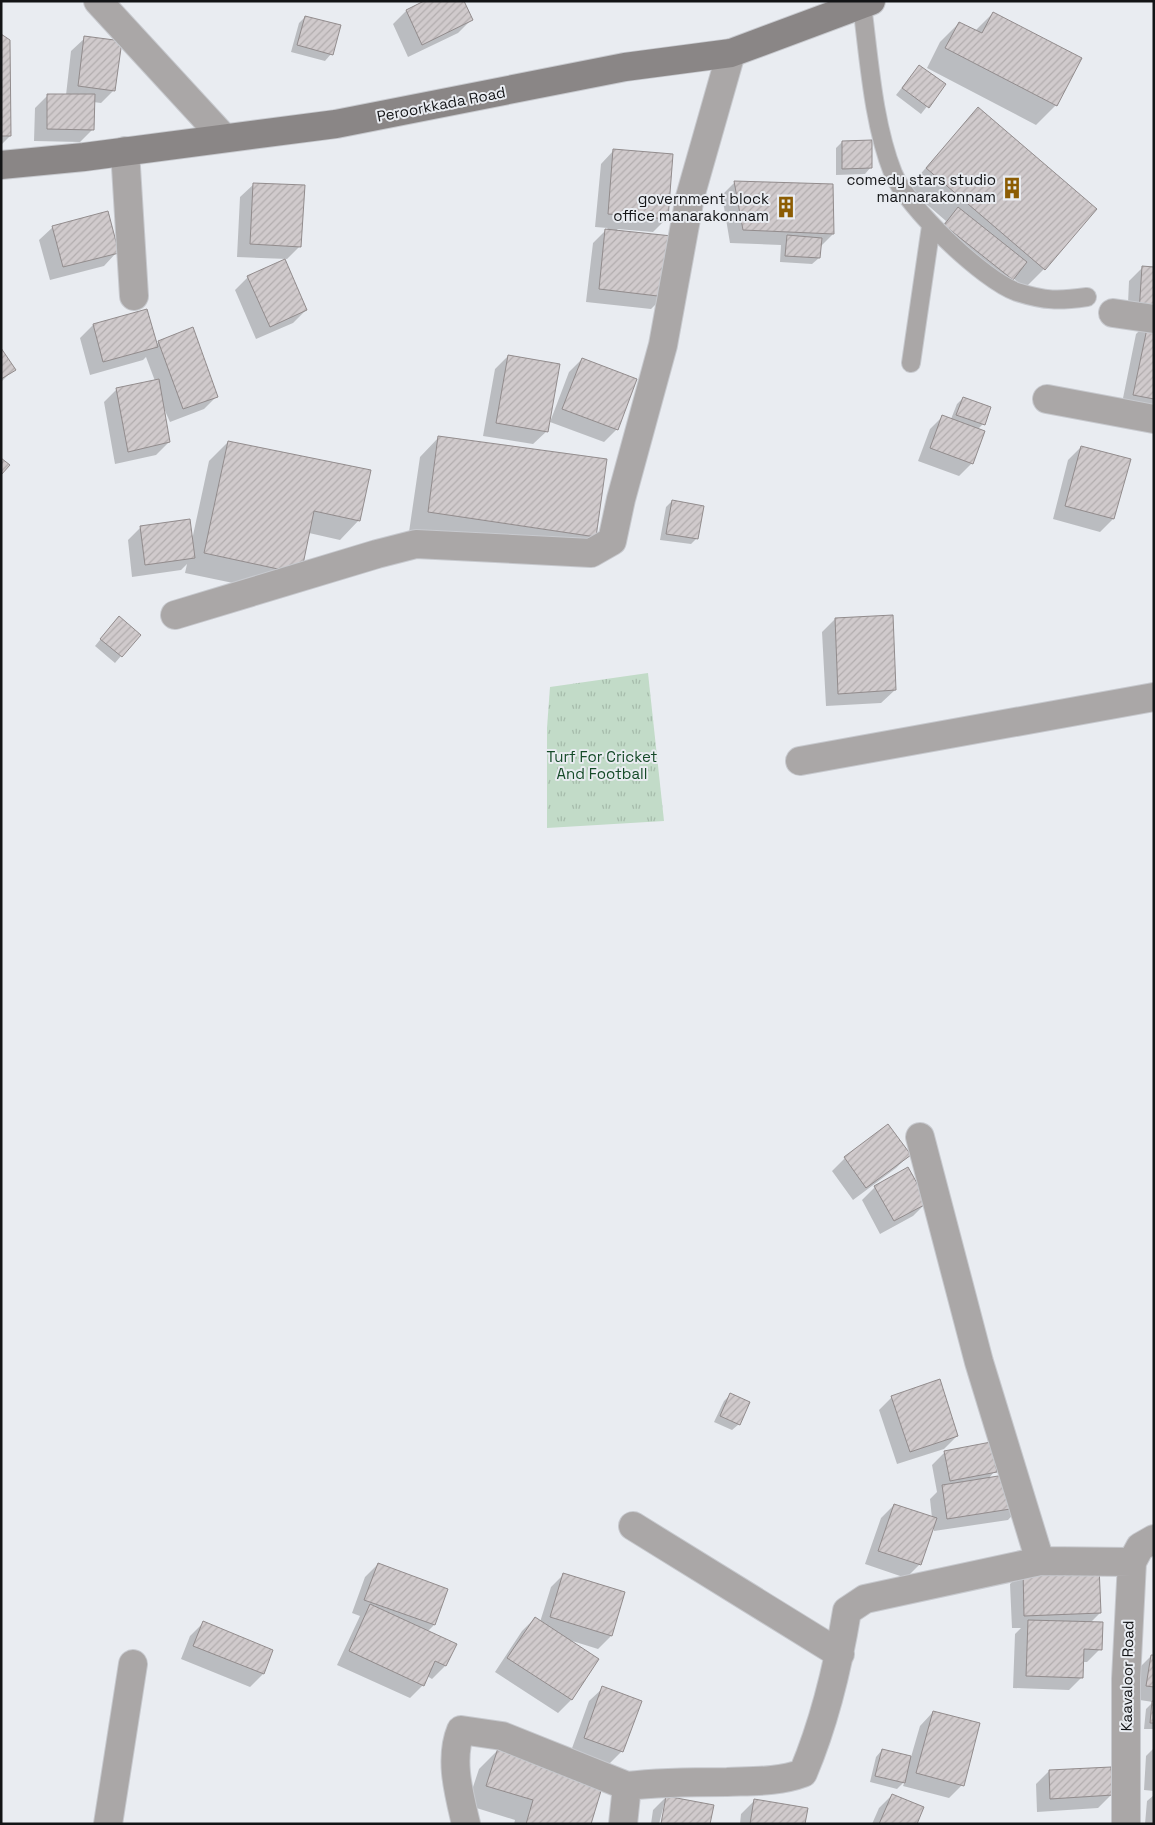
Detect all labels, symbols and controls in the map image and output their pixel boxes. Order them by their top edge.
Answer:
street label: Peroorkkada Road [375,82,507,126]
place label: comedy stars studio mannarakonnam [846,170,996,206]
building icon: comedy stars studio mannarakonnam [999,175,1025,201]
place label: government block office manarakonnam [613,189,769,225]
building icon: government block office manarakonnam [773,194,799,220]
park label: Turf For Cricket And Football [547,747,658,783]
street label: Kaavaloor Road [1117,1620,1137,1732]

